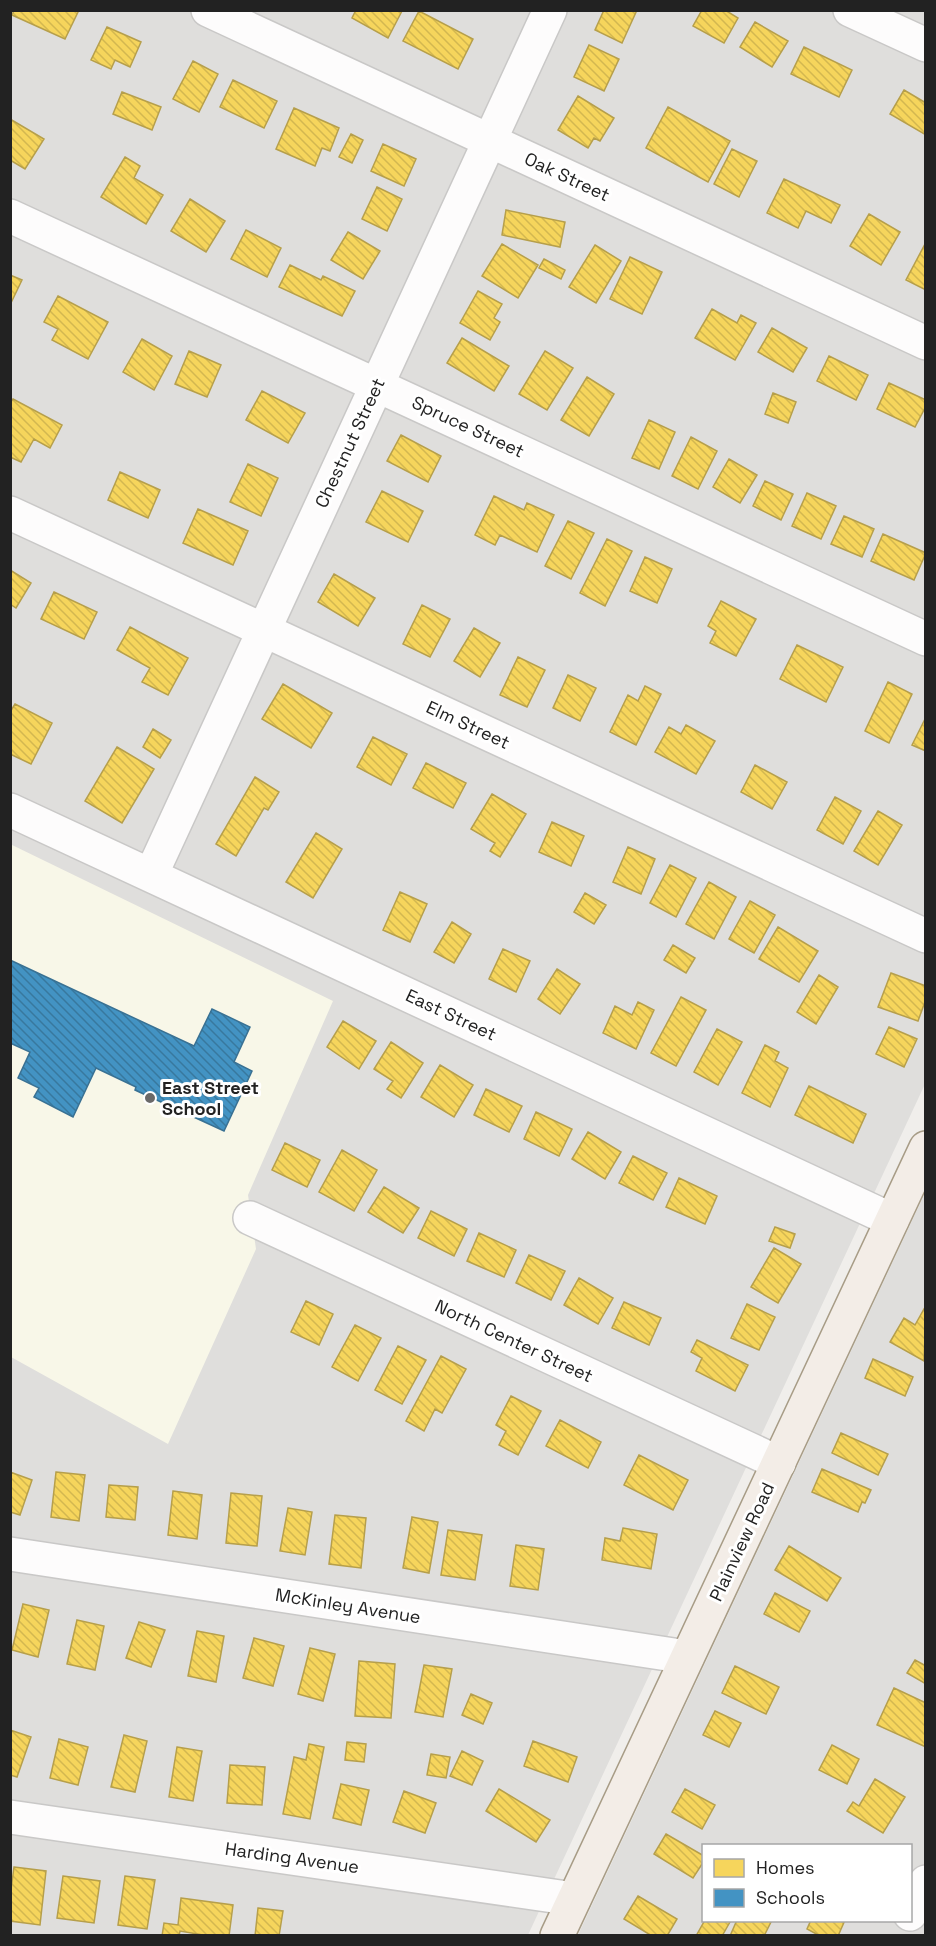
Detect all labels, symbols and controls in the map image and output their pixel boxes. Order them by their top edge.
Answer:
street label: Oak Street [521,147,614,206]
street label: Chestnut Street [309,374,390,511]
street label: Spruce Street [408,390,528,463]
street label: Elm Street [423,695,514,754]
street label: East Street [402,983,500,1046]
place label: East Street School [162,1076,259,1120]
marker: East Street School [143,1091,157,1105]
street label: North Center Street [431,1294,597,1387]
street label: Plainview Road [704,1479,779,1605]
street label: McKinley Avenue [274,1583,422,1628]
street label: Harding Avenue [224,1837,361,1878]
legend [702,1844,912,1922]
text: Homes [756,1856,815,1879]
text: Schools [756,1886,825,1909]

